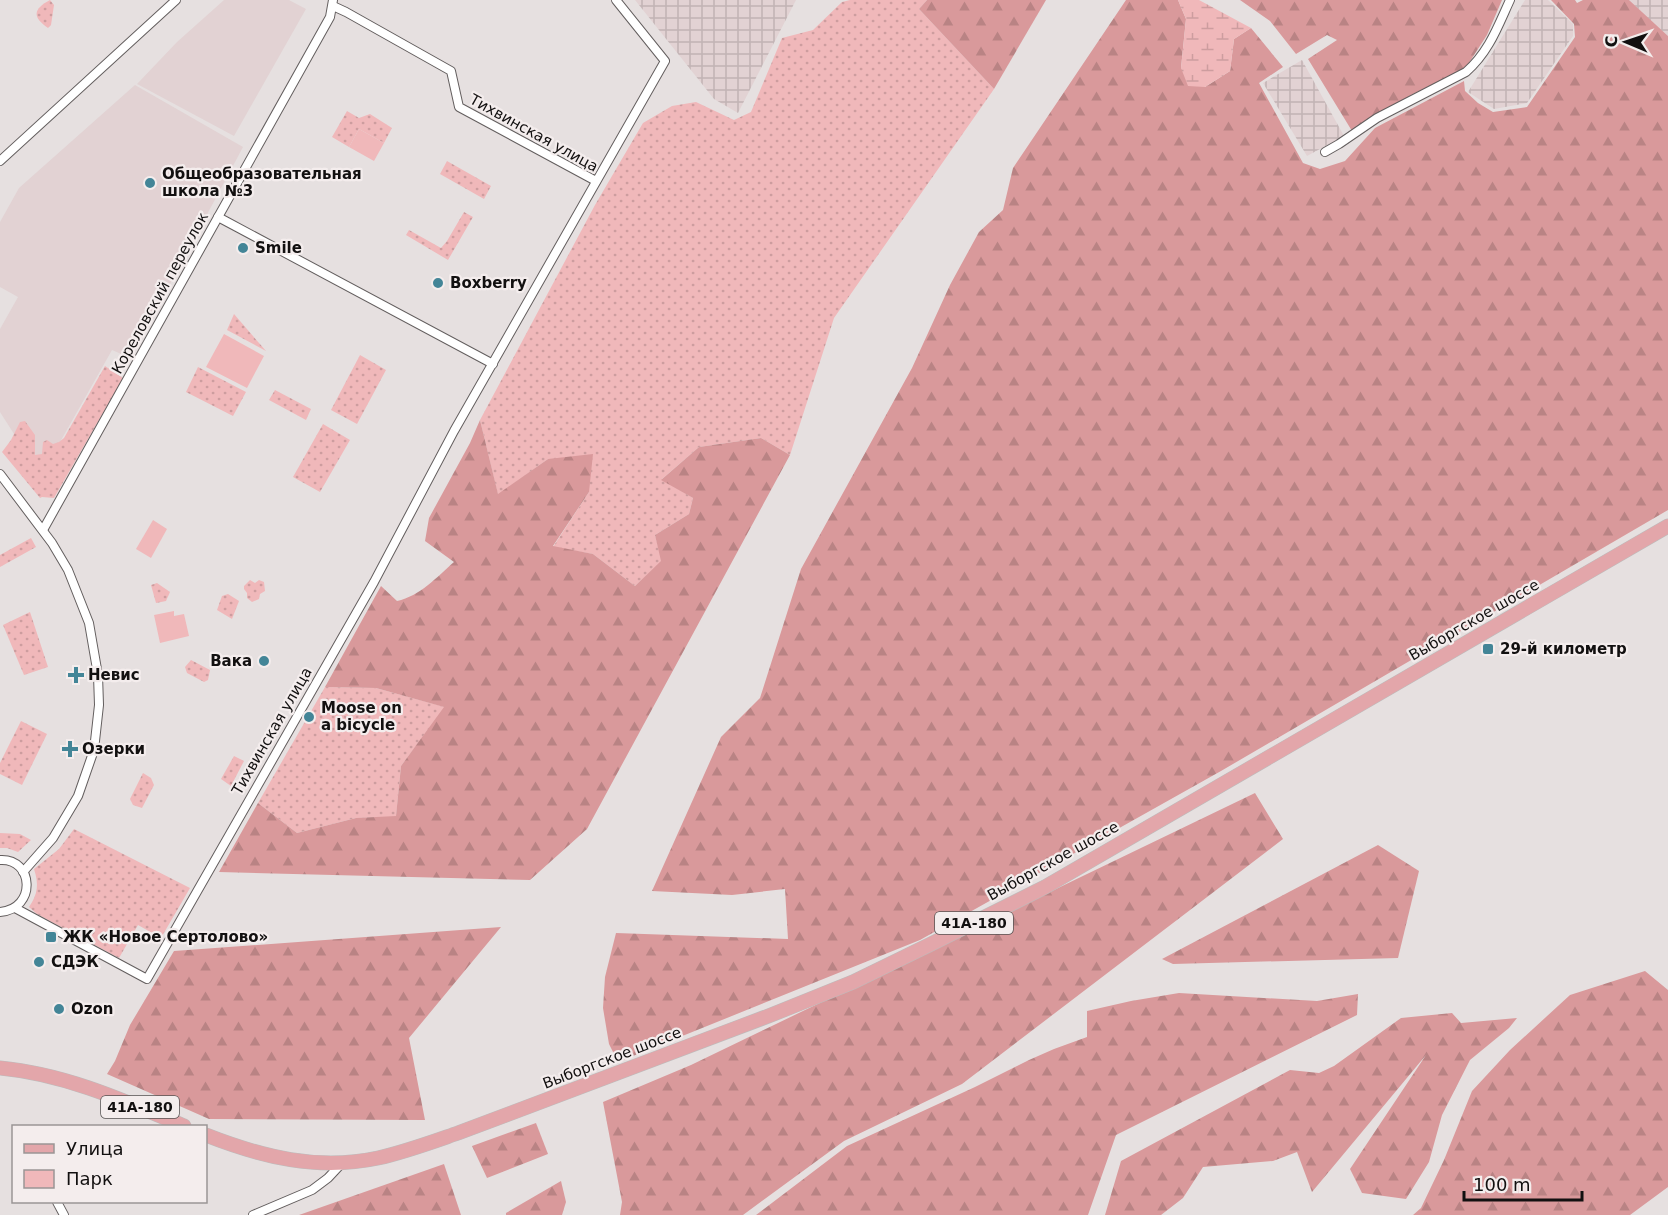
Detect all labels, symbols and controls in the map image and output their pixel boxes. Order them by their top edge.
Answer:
north arrow [1596,12,1656,72]
text: С [1602,35,1621,48]
street label: Тихвинская улица [466,90,601,176]
place label: Общеобразовательная школа №3 [162,165,362,200]
marker: Общеобразовательная школа №3 [143,176,157,190]
street label: Кореловский переулок [108,209,212,377]
place label: Smile [255,239,302,257]
marker: Smile [236,241,250,255]
place label: Boxberry [450,274,527,292]
marker: Boxberry [431,276,445,290]
street label: Выборгское шоссе [1406,575,1542,665]
place label: 29-й километр [1500,640,1627,658]
marker: 29-й километр [1481,642,1495,656]
place label: Вака [210,652,252,670]
marker: Вака [257,654,271,668]
street label: Тихвинская улица [228,664,316,799]
place label: Невис [88,666,140,684]
marker: Невис [69,668,83,682]
place label: Moose on a bicycle [321,699,402,734]
marker: Moose on a bicycle [302,710,316,724]
place label: Озерки [82,740,145,758]
marker: Озерки [63,742,77,756]
street label: Выборгское шоссе [984,817,1122,905]
road number: 41А-180 [935,912,1013,934]
place label: ЖК «Новое Сертолово» [63,928,268,946]
marker: ЖК «Новое Сертолово» [44,930,58,944]
place label: СДЭК [51,953,99,971]
marker: СДЭК [32,955,46,969]
place label: Ozon [71,1000,113,1018]
marker: Ozon [52,1002,66,1016]
street label: Выборгское шоссе [540,1023,684,1093]
road number: 41А-180 [101,1096,179,1118]
legend [12,1125,207,1203]
text: Улица [66,1138,123,1159]
scale bar [1464,1164,1582,1202]
text: Парк [66,1168,113,1189]
text: 100 m [1473,1174,1531,1195]

